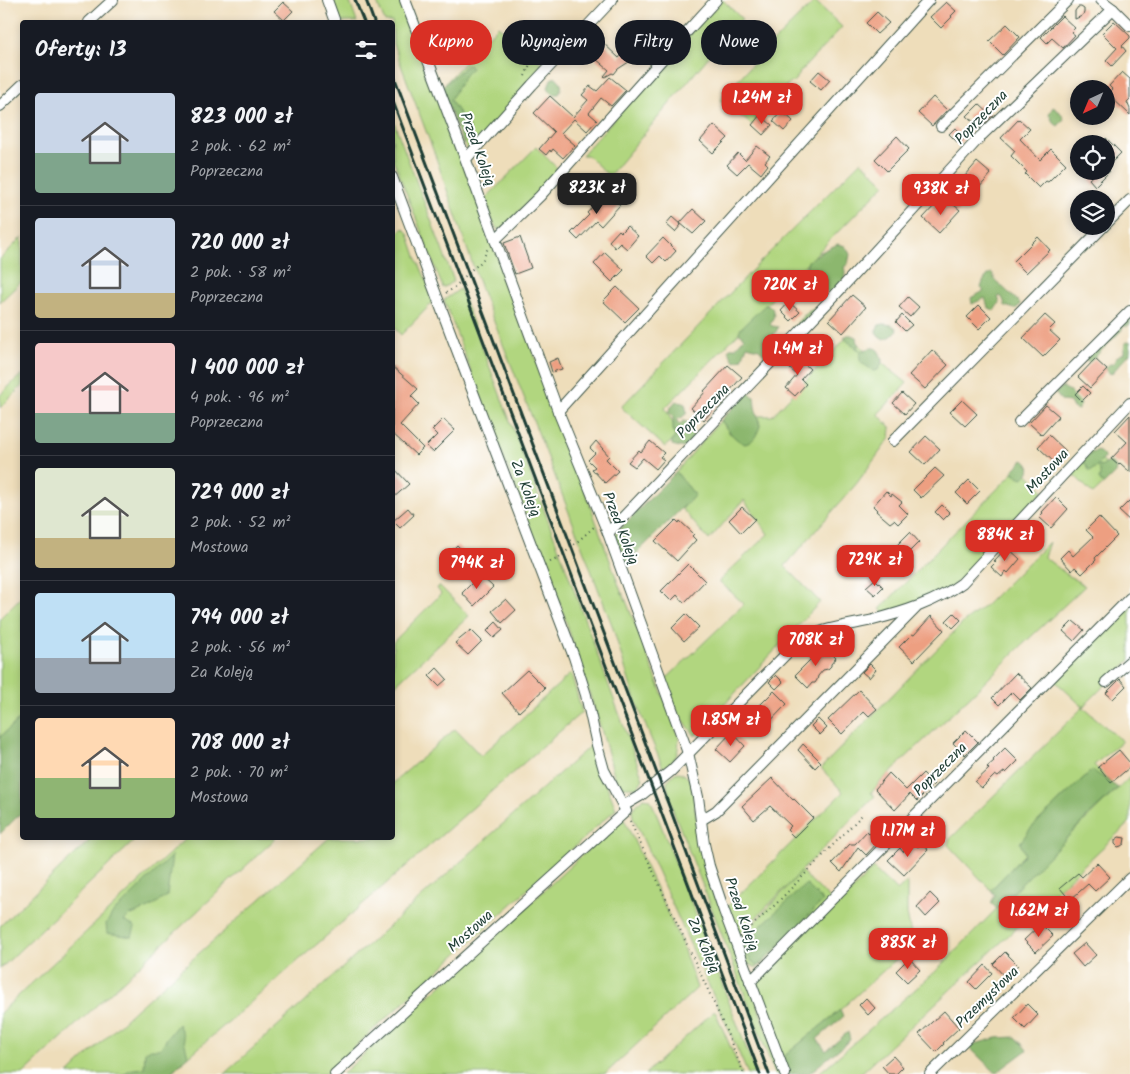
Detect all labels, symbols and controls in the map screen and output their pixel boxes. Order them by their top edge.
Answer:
chip: Kupno [410,20,492,65]
chip: Wynajem [502,20,605,65]
chip: Filtry [615,20,691,65]
chip: Nowe [701,20,777,65]
text: Oferty: 13 [35,34,126,67]
icon: filters [352,36,380,64]
north arrow [1070,80,1115,125]
map controls [1070,80,1115,235]
pin: 1.24M zł [710,82,814,125]
street label: Poprzeczna [949,85,1014,151]
text: 1.24M zł [733,86,791,111]
text: 823 000 zł [190,101,293,134]
street label: Przed Koleją [453,109,501,190]
icon: home [75,113,135,173]
text: 2 pok. · 62 m² [190,134,291,159]
button: locate [1070,135,1115,180]
text: Poprzeczna [190,159,263,184]
pin: 823K zł [551,172,643,215]
pin: 938K zł [895,174,987,216]
text: 823K zł [568,176,626,201]
text: 938K zł [913,177,969,202]
button: layers [1070,190,1115,235]
text: 720 000 zł [190,227,290,260]
icon: home [75,238,135,298]
text: 2 pok. · 58 m² [190,260,291,285]
pin: 720K zł [744,270,836,312]
text: 720K zł [763,273,817,298]
text: Poprzeczna [190,285,263,310]
pin: 1.4M zł [752,334,844,376]
text: 1.4M zł [773,337,823,362]
text: 1 400 000 zł [190,352,304,385]
icon: home [75,363,135,423]
street label: Poprzeczna [671,379,736,445]
text: 4 pok. · 96 m² [190,385,289,410]
text: Poprzeczna [190,410,263,435]
street label: Mostowa [1020,443,1075,500]
street label: Za Koleją [503,456,547,520]
text: 729 000 zł [190,477,289,510]
icon: home [75,488,135,548]
street label: Przed Koleją [595,488,645,569]
text: 2 pok. · 52 m² [190,510,291,535]
pin: 884K zł [959,520,1051,562]
text: 884K zł [976,523,1034,548]
text: Mostowa [190,535,248,560]
pin: 729K zł [829,544,921,587]
pin: 794K zł [431,548,523,590]
text: 729K zł [848,548,902,573]
text: 794K zł [450,551,504,576]
text: 794 000 zł [190,602,289,635]
icon: home [75,613,135,673]
pin: 708K zł [770,624,862,667]
text: 708K zł [789,628,843,653]
text: 2 pok. · 56 m² [190,635,290,660]
text: Za Koleją [190,660,253,685]
pin: 1.85M zł [679,704,783,747]
text: 1.85M zł [702,708,760,733]
text: 708 000 zł [190,727,290,760]
street label: Poprzeczna [908,737,973,802]
icon: home [75,738,135,798]
text: 2 pok. · 70 m² [190,760,288,785]
text: Mostowa [190,785,248,810]
pin: 1.17M zł [856,816,960,858]
text: 1.17M zł [881,819,935,844]
street label: Przed Koleją [717,874,765,955]
pin: 1.62M zł [987,896,1091,938]
text: 1.62M zł [1010,899,1068,924]
street label: Mostowa [442,905,499,959]
street label: Za Koleją [680,913,726,977]
pin: 885K zł [862,928,954,970]
text: 885K zł [880,931,936,956]
street label: Przemysłowa [950,961,1025,1035]

